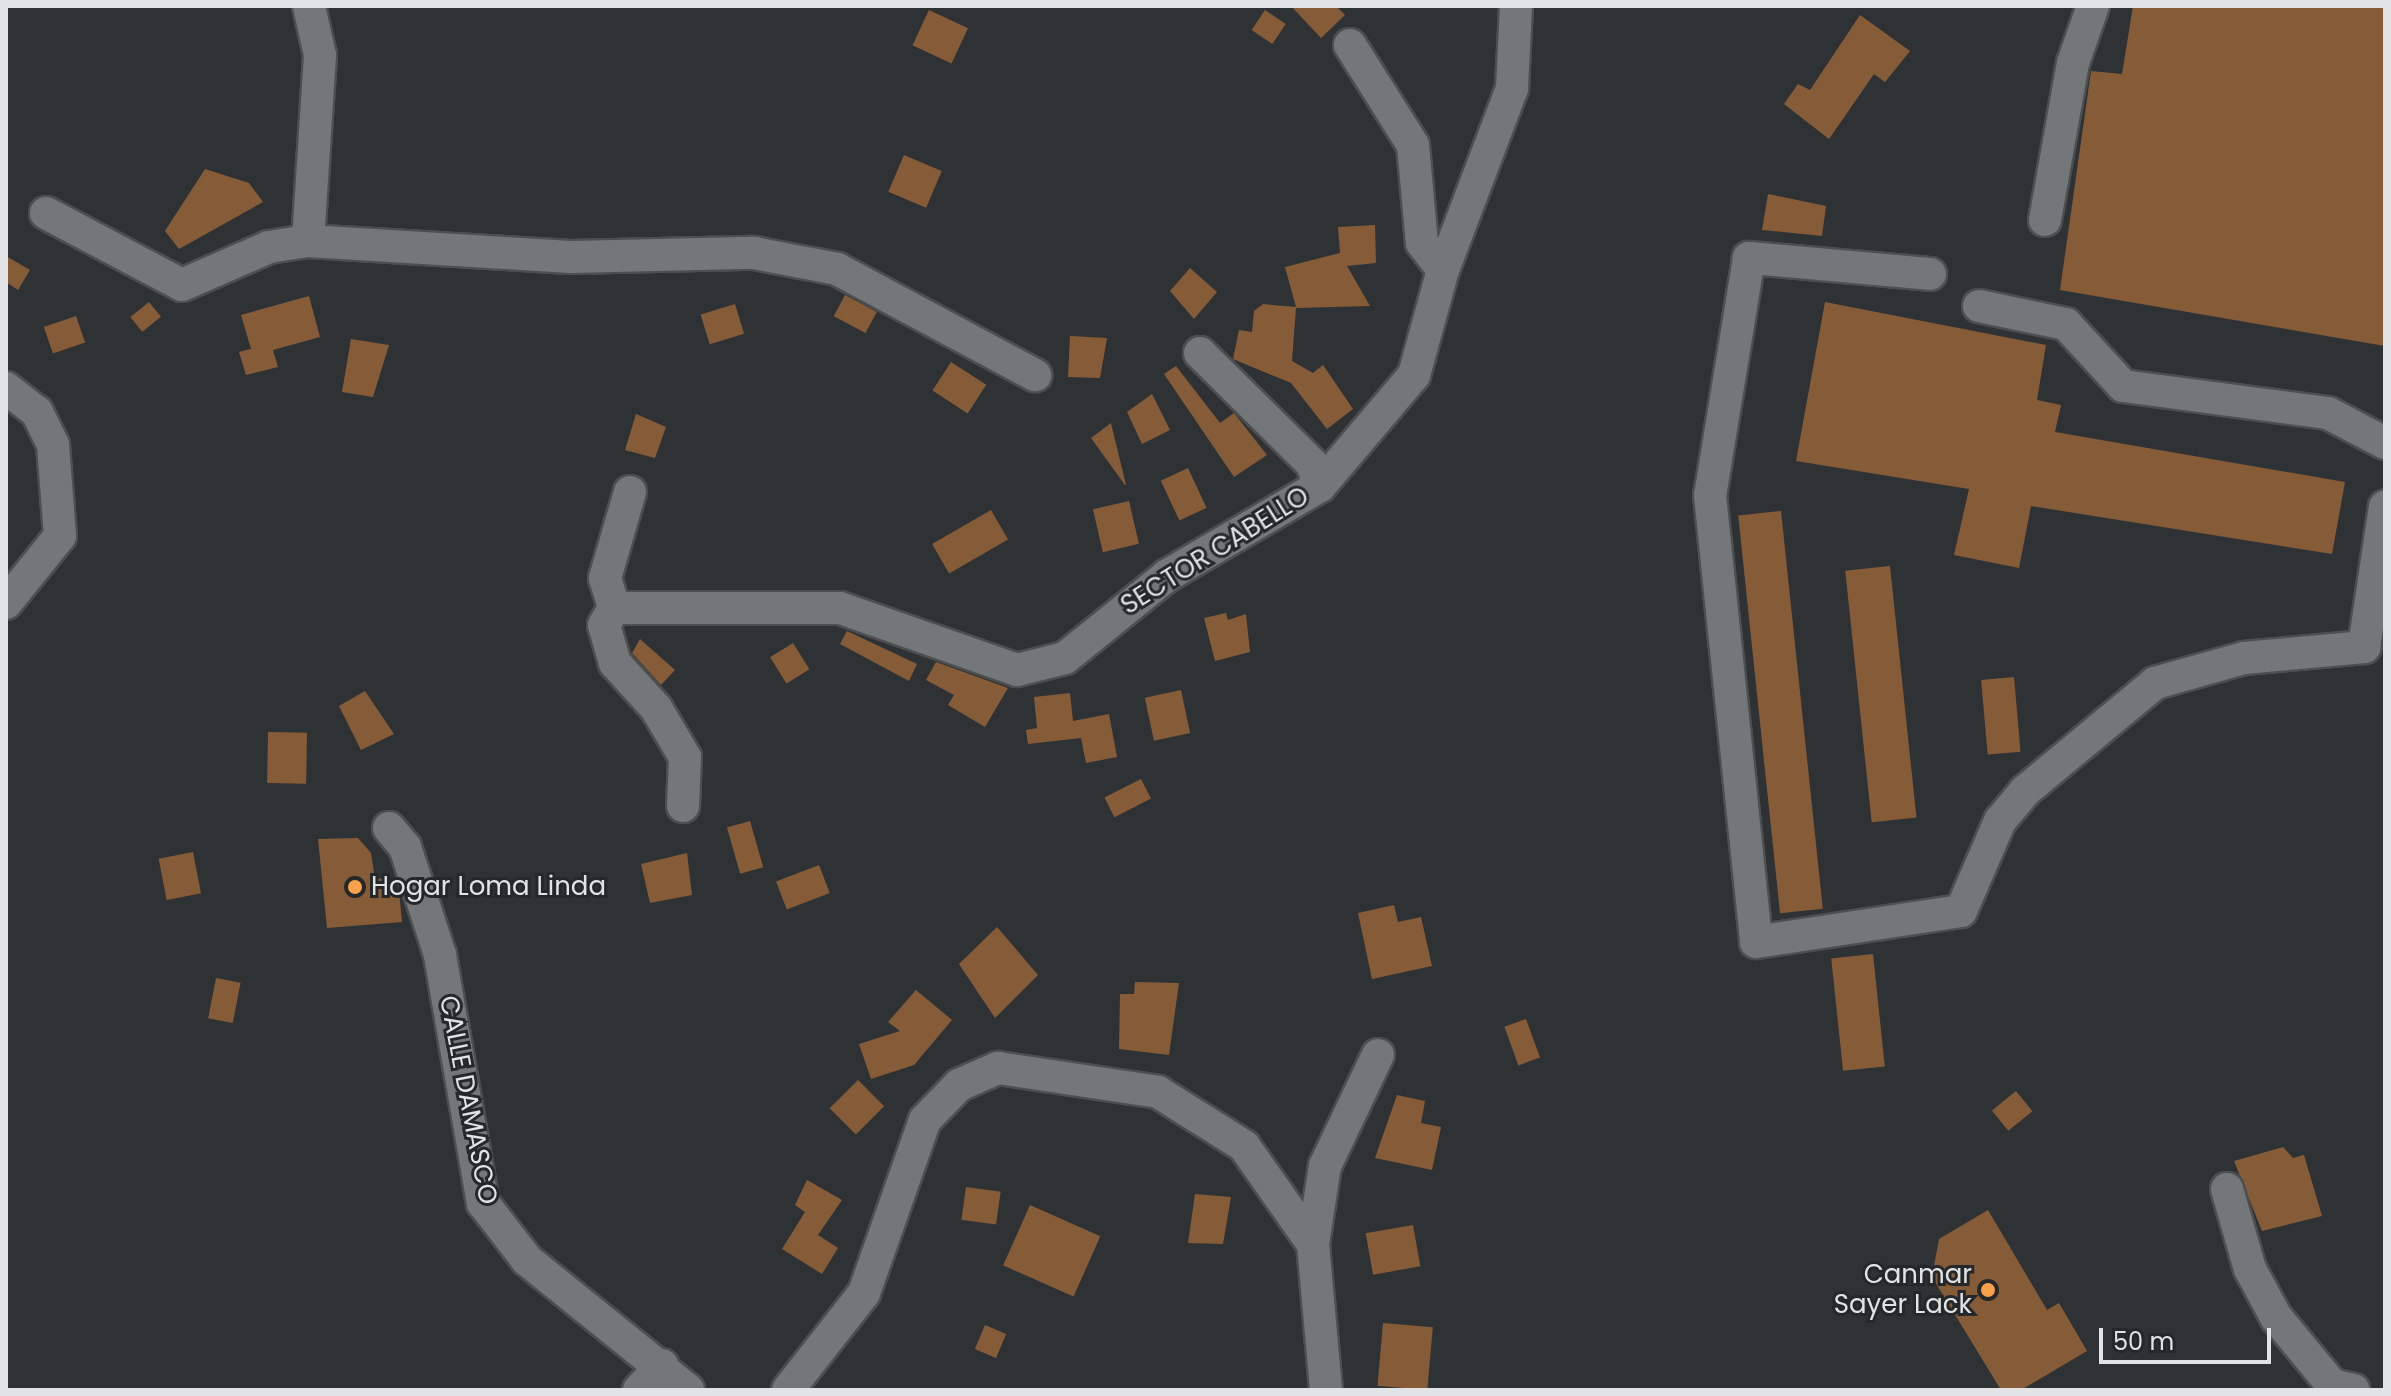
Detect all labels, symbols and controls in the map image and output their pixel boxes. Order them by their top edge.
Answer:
street label: SECTOR CABELLO [1115,481,1315,621]
place label: Hogar Loma Linda [371,871,606,903]
marker: Hogar Loma Linda [346,878,364,896]
street label: CALLE DAMASCO [432,993,504,1207]
place label: Canmar Sayer Lack [1834,1259,1972,1320]
marker: Canmar Sayer Lack [1979,1281,1997,1299]
scale bar [2103,1312,2275,1362]
text: 50 m [2113,1325,2174,1358]

